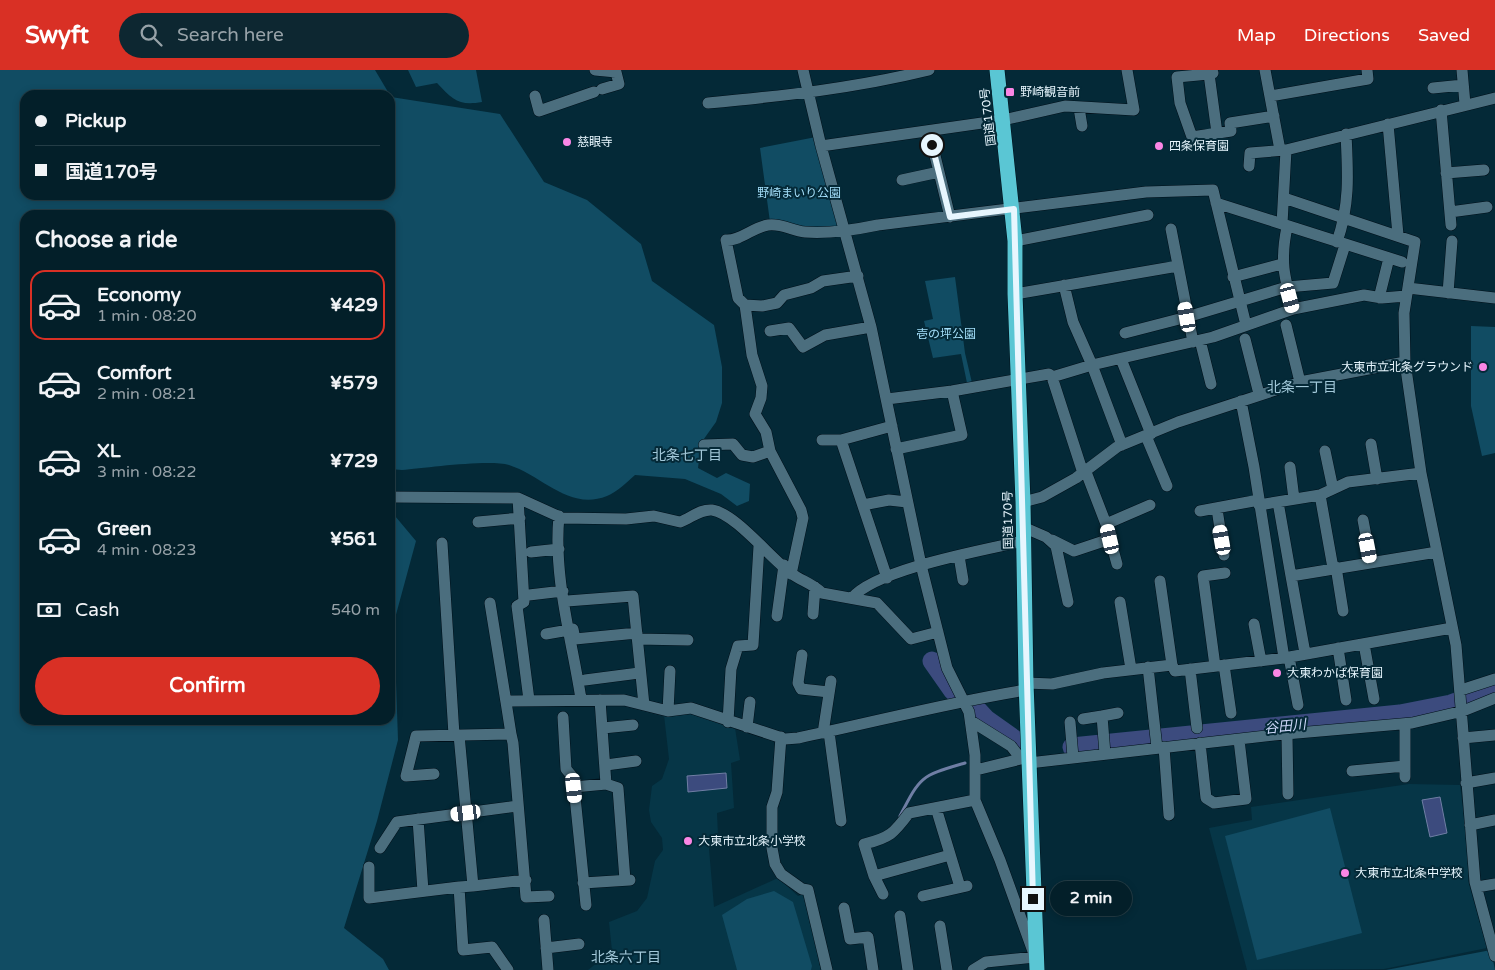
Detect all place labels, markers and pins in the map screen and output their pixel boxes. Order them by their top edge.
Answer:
place label: 野崎観音前 [1020,85,1080,99]
marker: 野崎観音前 [1004,86,1016,98]
place label: 慈眼寺 [577,135,613,149]
marker: 慈眼寺 [561,136,573,148]
place label: 四条保育園 [1169,139,1229,153]
marker: 四条保育園 [1153,140,1165,152]
place label: 大東市立北条グラウンド [1341,360,1473,374]
marker: 大東市立北条グラウンド [1477,361,1489,373]
place label: 大東わかば保育園 [1287,666,1383,680]
marker: 大東わかば保育園 [1271,667,1283,679]
place label: 大東市立北条小学校 [698,834,806,848]
marker: 大東市立北条小学校 [682,835,694,847]
place label: 大東市立北条中学校 [1355,866,1463,880]
marker: 大東市立北条中学校 [1339,867,1351,879]

